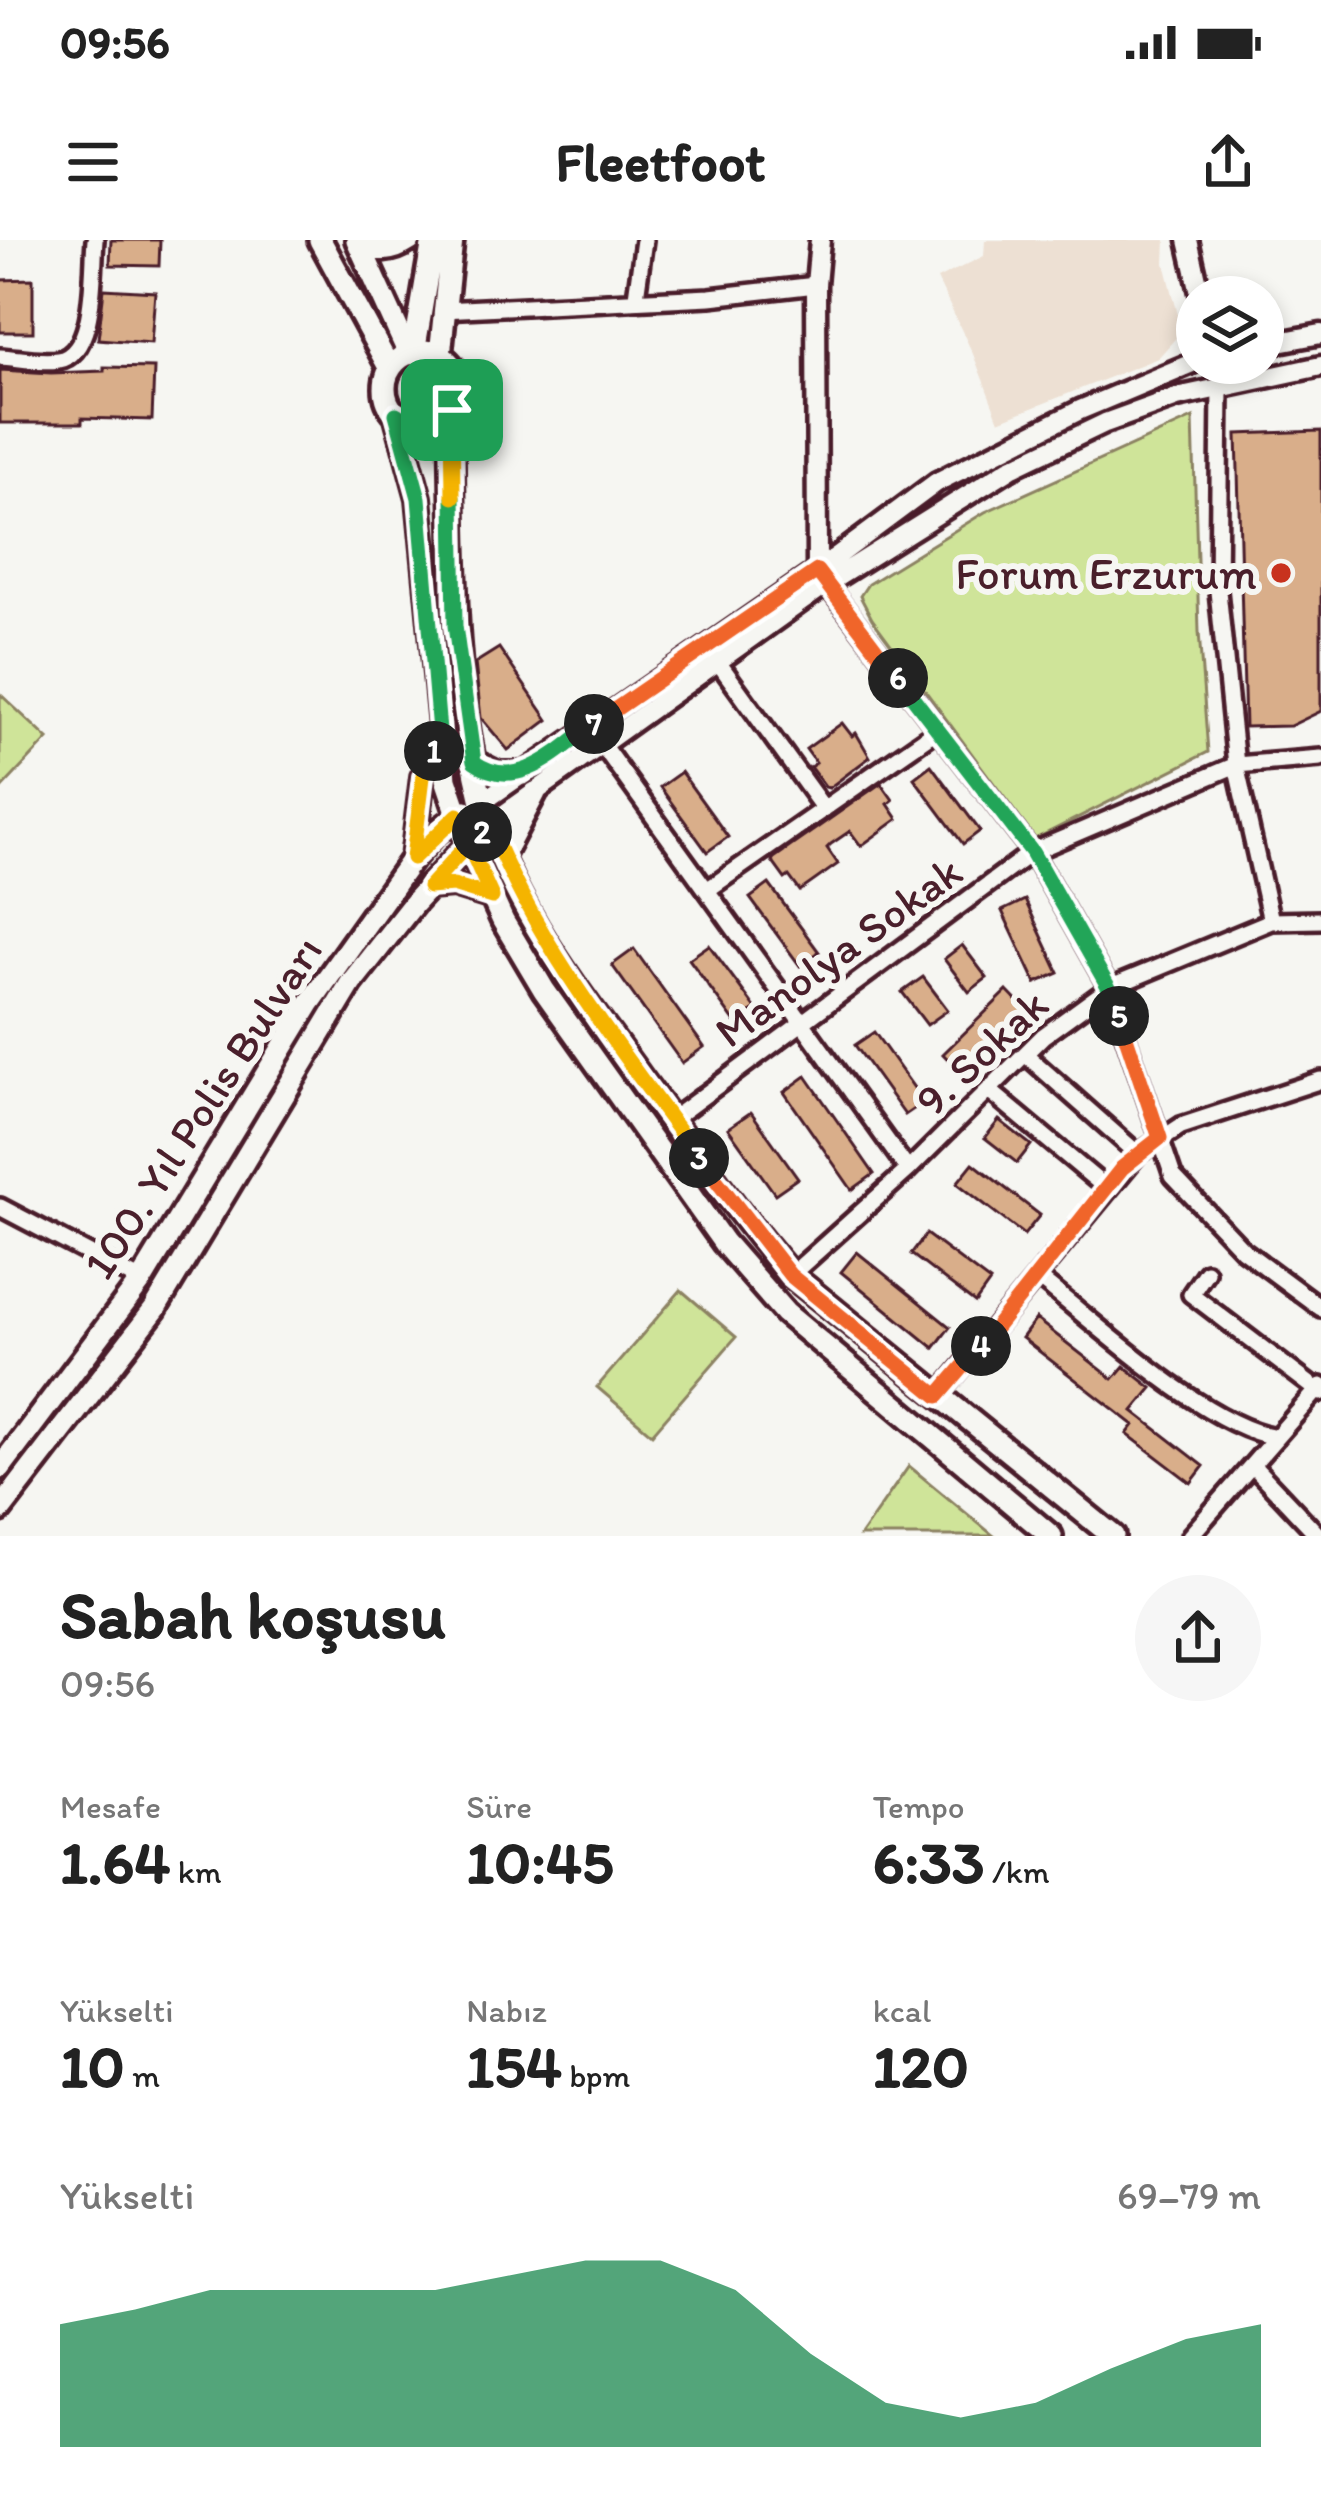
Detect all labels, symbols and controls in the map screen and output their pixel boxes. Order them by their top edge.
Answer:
text: 09:56 [60,15,170,69]
icon: menu [60,129,126,195]
icon: share [1195,129,1261,195]
text: Fleetfoot [555,130,766,195]
map controls [1176,276,1284,384]
button: layers [1176,276,1284,384]
pin [401,359,503,461]
icon: arrive [419,377,485,443]
place label: Forum Erzurum [955,546,1257,600]
marker: Forum Erzurum [1268,560,1294,586]
pin: 6 [868,648,928,708]
text: 6 [889,658,907,697]
pin: 7 [564,694,624,754]
text: 7 [586,704,602,743]
pin: 1 [404,721,464,781]
text: 1 [426,731,442,770]
pin: 2 [452,802,512,862]
text: 2 [473,812,491,851]
street label: Manolya Sokak [704,844,972,1058]
street label: 100. Yıl Polis Bulvarı [71,925,333,1289]
street label: 9. Sokak [904,977,1058,1127]
pin: 5 [1089,986,1149,1046]
text: 5 [1110,996,1128,1035]
pin: 3 [669,1128,729,1188]
text: 3 [690,1138,708,1177]
pin: 4 [951,1316,1011,1376]
text: 4 [971,1326,991,1365]
text: Sabah koşusu [60,1575,446,1655]
button: share [1135,1575,1261,1701]
text: 09:56 [60,1660,155,1707]
text: Mesafe [60,1787,161,1826]
text: Süre [466,1787,532,1826]
text: Tempo [873,1787,964,1826]
text: 1.64 [60,1826,170,1898]
text: 10:45 [466,1826,613,1898]
text: 6:33 [873,1826,985,1898]
text: km [170,1852,221,1891]
text: /km [985,1852,1049,1891]
text: Yükselti [60,1991,174,2030]
text: Nabız [466,1991,547,2030]
text: kcal [873,1991,931,2030]
text: 10 [60,2030,125,2102]
text: 154 [466,2030,562,2102]
text: 120 [873,2030,969,2102]
text: m [125,2056,160,2095]
text: bpm [562,2056,630,2095]
text: Yükselti [60,2172,194,2219]
text: 69–79 m [1117,2172,1261,2219]

